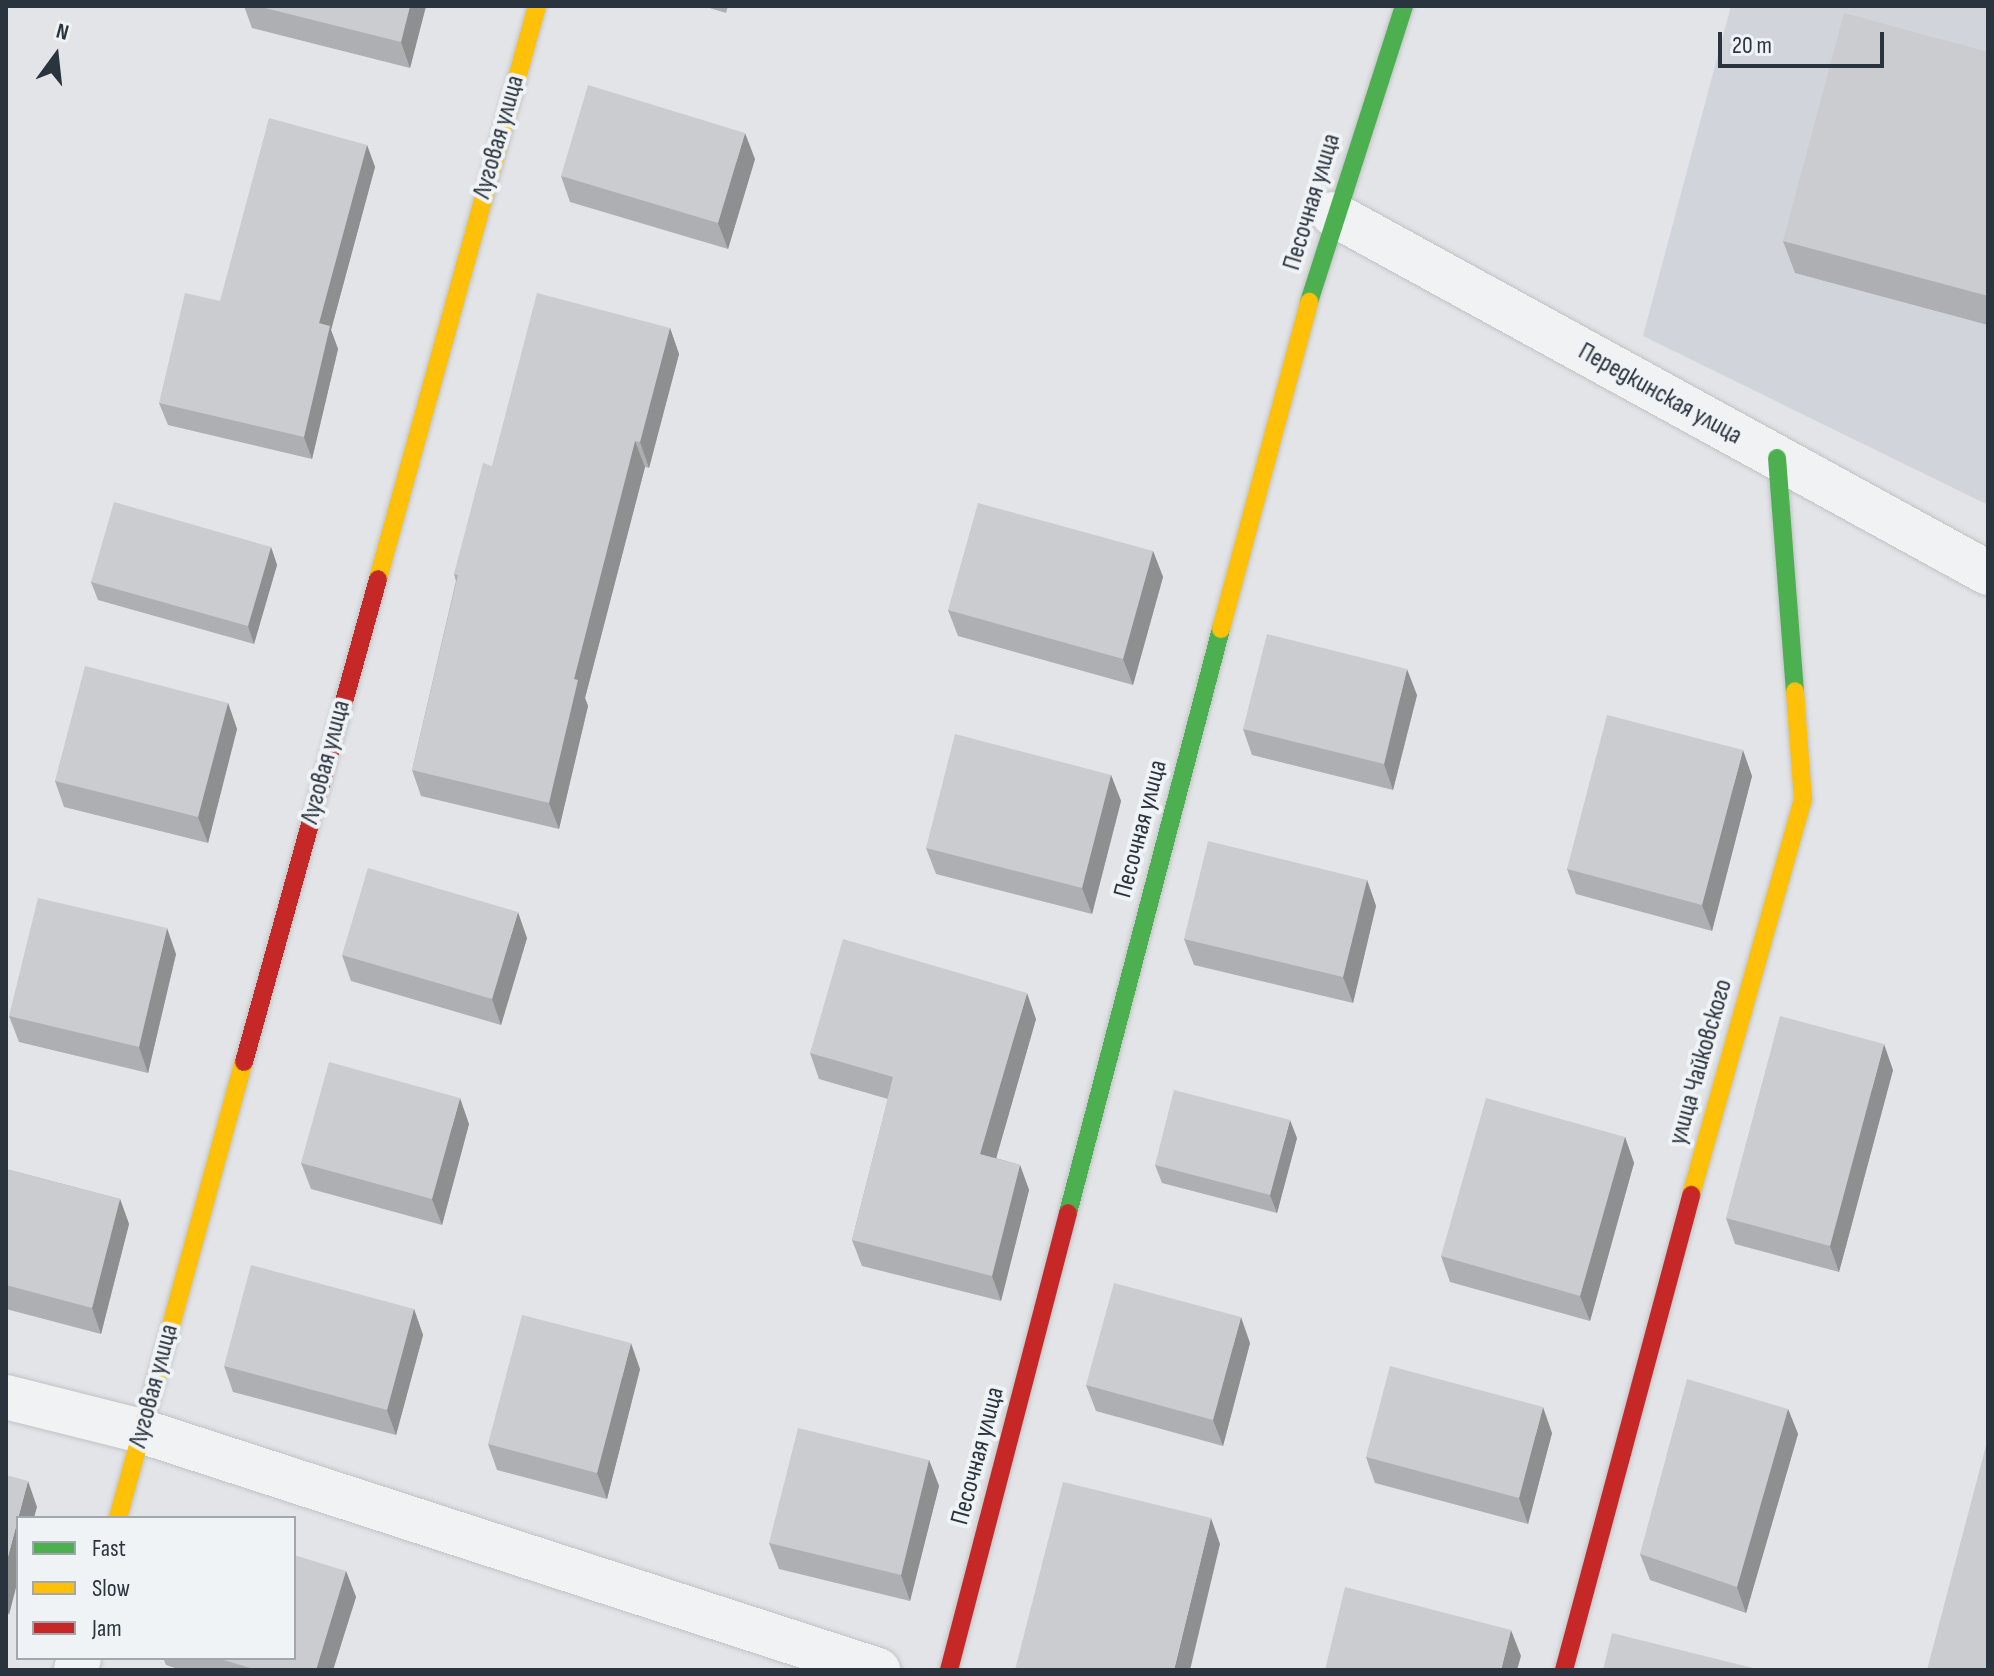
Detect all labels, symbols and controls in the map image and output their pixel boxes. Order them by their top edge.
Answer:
north arrow [16,16,96,96]
scale bar [1722,16,1888,66]
text: N [53,18,72,47]
text: 20 m [1732,31,1772,60]
street label: Луговая улица [467,72,531,202]
street label: Песочная улица [1276,130,1348,274]
street label: Передкинская улица [1573,336,1747,452]
street label: Луговая улица [295,697,357,827]
street label: Песочная улица [1108,757,1174,901]
street label: улица Чайковского [1662,976,1740,1148]
street label: Луговая улица [123,1321,185,1451]
street label: Песочная улица [945,1384,1011,1528]
legend [16,1516,296,1660]
text: Fast [92,1534,126,1563]
text: Slow [92,1574,130,1603]
text: Jam [92,1614,122,1643]

